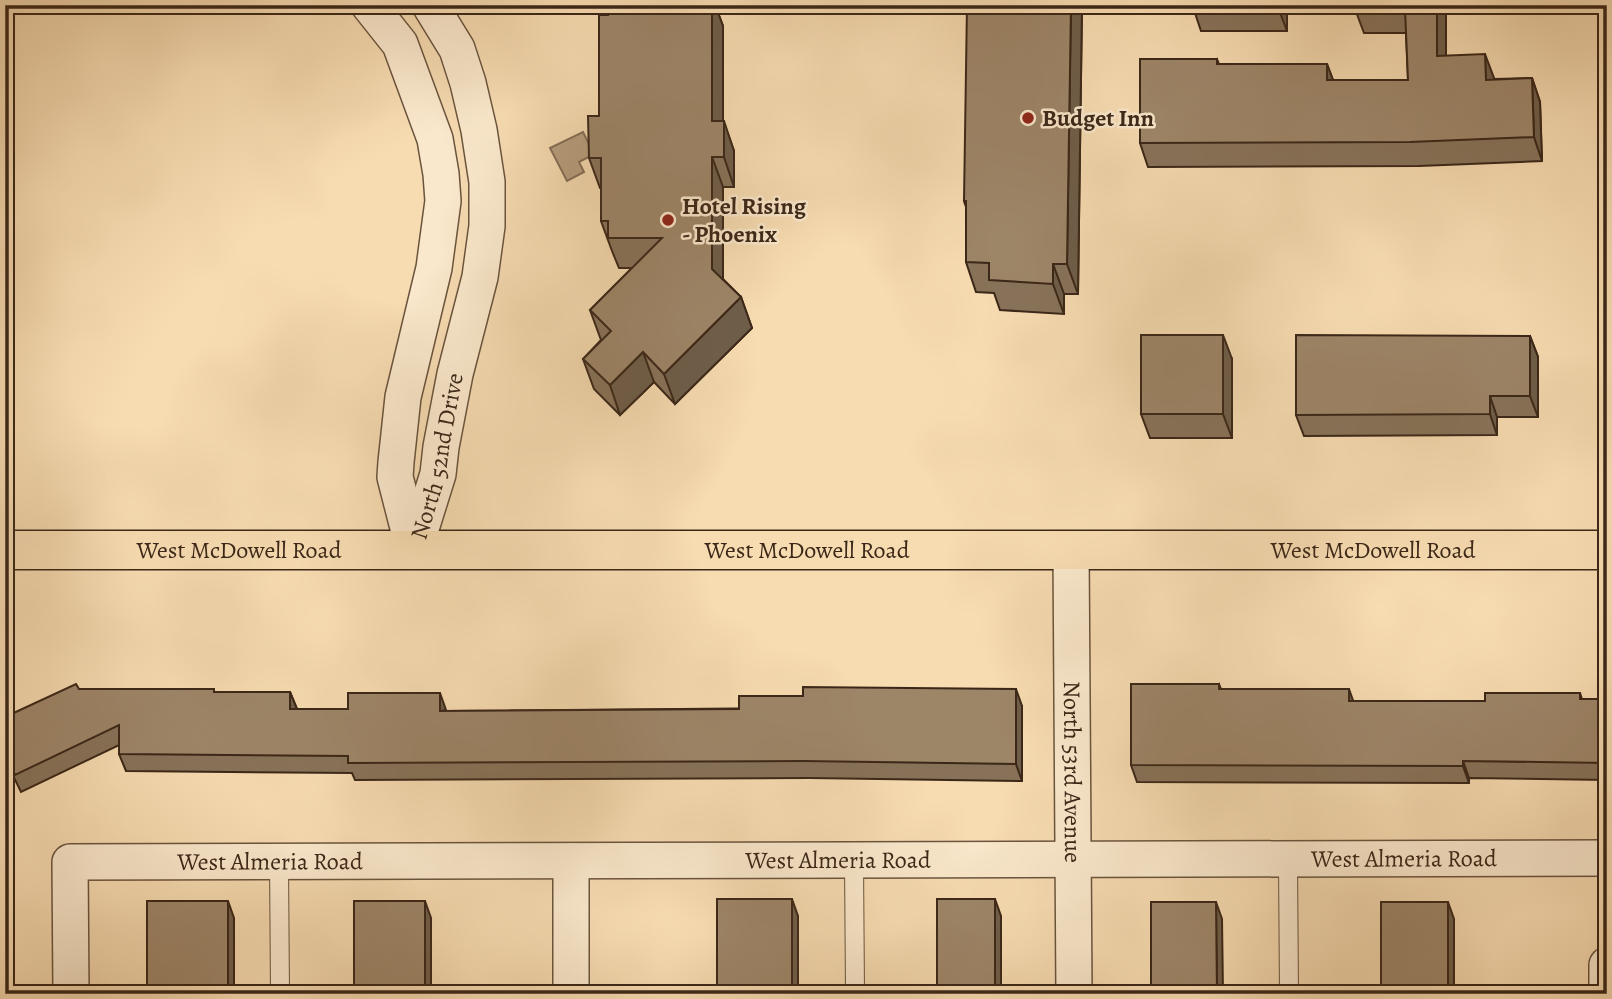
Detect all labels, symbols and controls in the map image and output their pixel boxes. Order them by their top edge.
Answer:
place label: Budget Inn [1042,102,1155,134]
marker: Budget Inn [1020,110,1036,126]
place label: Hotel Rising - Phoenix [682,190,807,250]
marker: Hotel Rising - Phoenix [660,212,676,228]
street label: North 52nd Drive [403,370,471,543]
street label: West McDowell Road [135,534,342,566]
street label: West McDowell Road [703,534,910,566]
street label: West McDowell Road [1269,534,1476,566]
street label: North 53rd Avenue [1056,681,1089,863]
street label: West Almeria Road [1310,842,1497,875]
street label: West Almeria Road [744,844,931,876]
street label: West Almeria Road [176,845,363,878]

